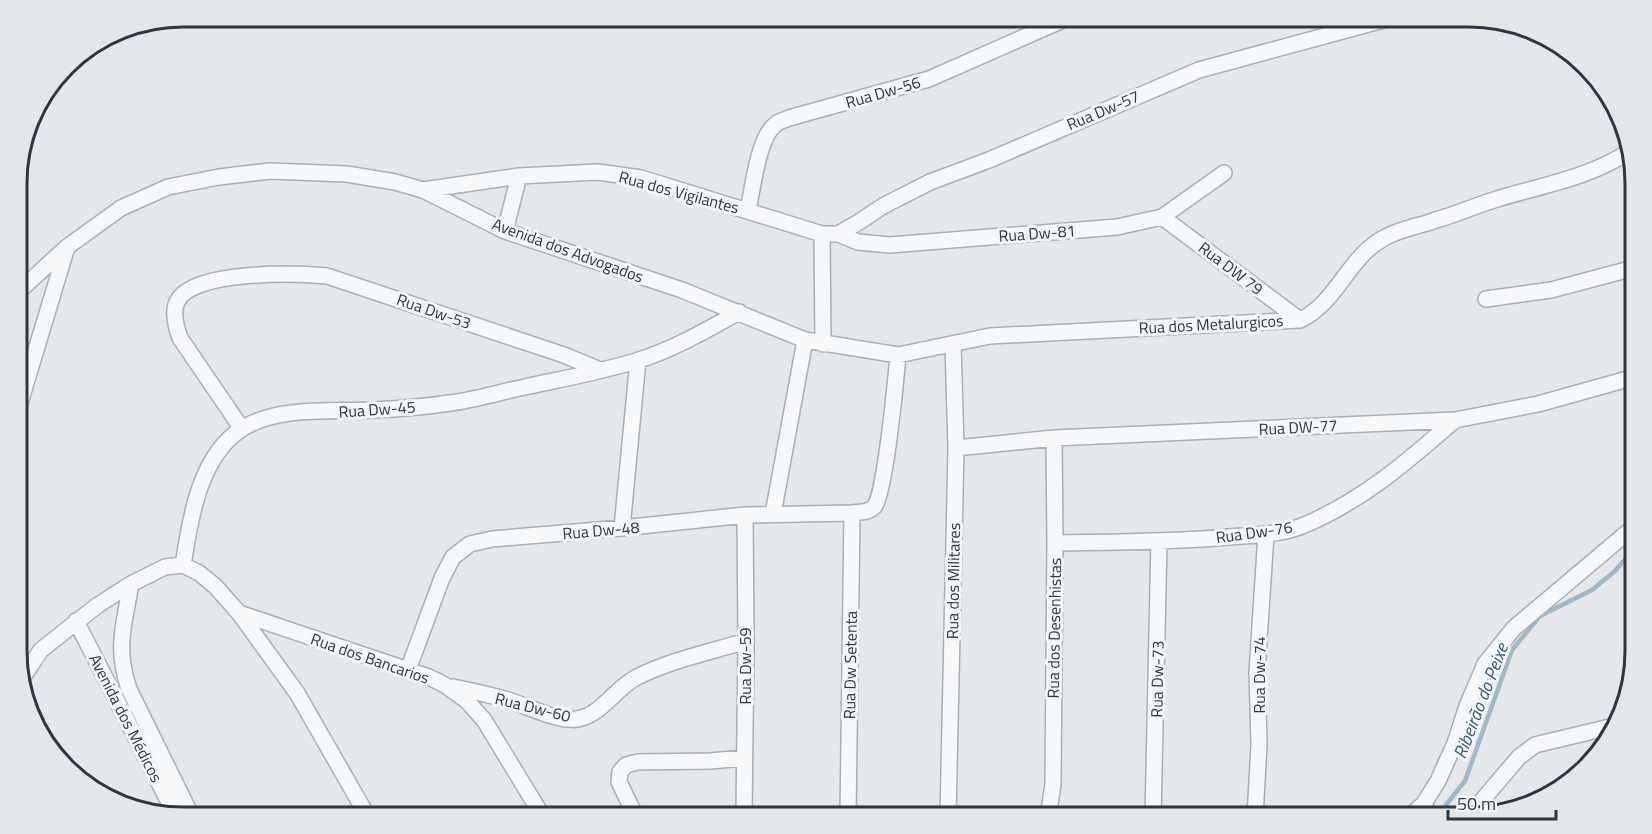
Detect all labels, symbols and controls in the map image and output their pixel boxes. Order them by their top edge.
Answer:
street label: Rua Dw-56 [843,70,923,114]
street label: Rua Dw-57 [1063,84,1143,136]
street label: Rua dos Vigilantes [616,164,742,220]
street label: Avenida dos Advogados [489,211,647,289]
street label: Rua Dw-81 [998,218,1076,248]
street label: Rua DW 79 [1194,236,1268,300]
street label: Rua Dw-53 [394,287,474,335]
street label: Rua dos Metalurgicos [1138,308,1284,340]
street label: Rua Dw-45 [338,394,416,424]
street label: Rua DW-77 [1258,413,1338,441]
street label: Rua Dw-48 [562,515,641,545]
street label: Rua Dw-76 [1214,515,1294,549]
street label: Rua dos Militares [940,523,966,639]
street label: Rua dos Desenhistas [1041,557,1067,699]
street label: Rua Dw Setenta [837,611,863,719]
street label: Rua dos Bancarios [307,626,433,690]
street label: Rua Dw-59 [733,627,757,705]
street label: Rua Dw-74 [1247,636,1271,714]
water label: Ribeirão do Peixe [1446,638,1516,762]
street label: Rua Dw-73 [1144,640,1170,718]
street label: Avenida dos Médicos [83,650,169,786]
street label: Rua Dw-60 [493,686,573,728]
scale bar [1448,783,1556,821]
text: 50 m [1457,790,1496,817]

